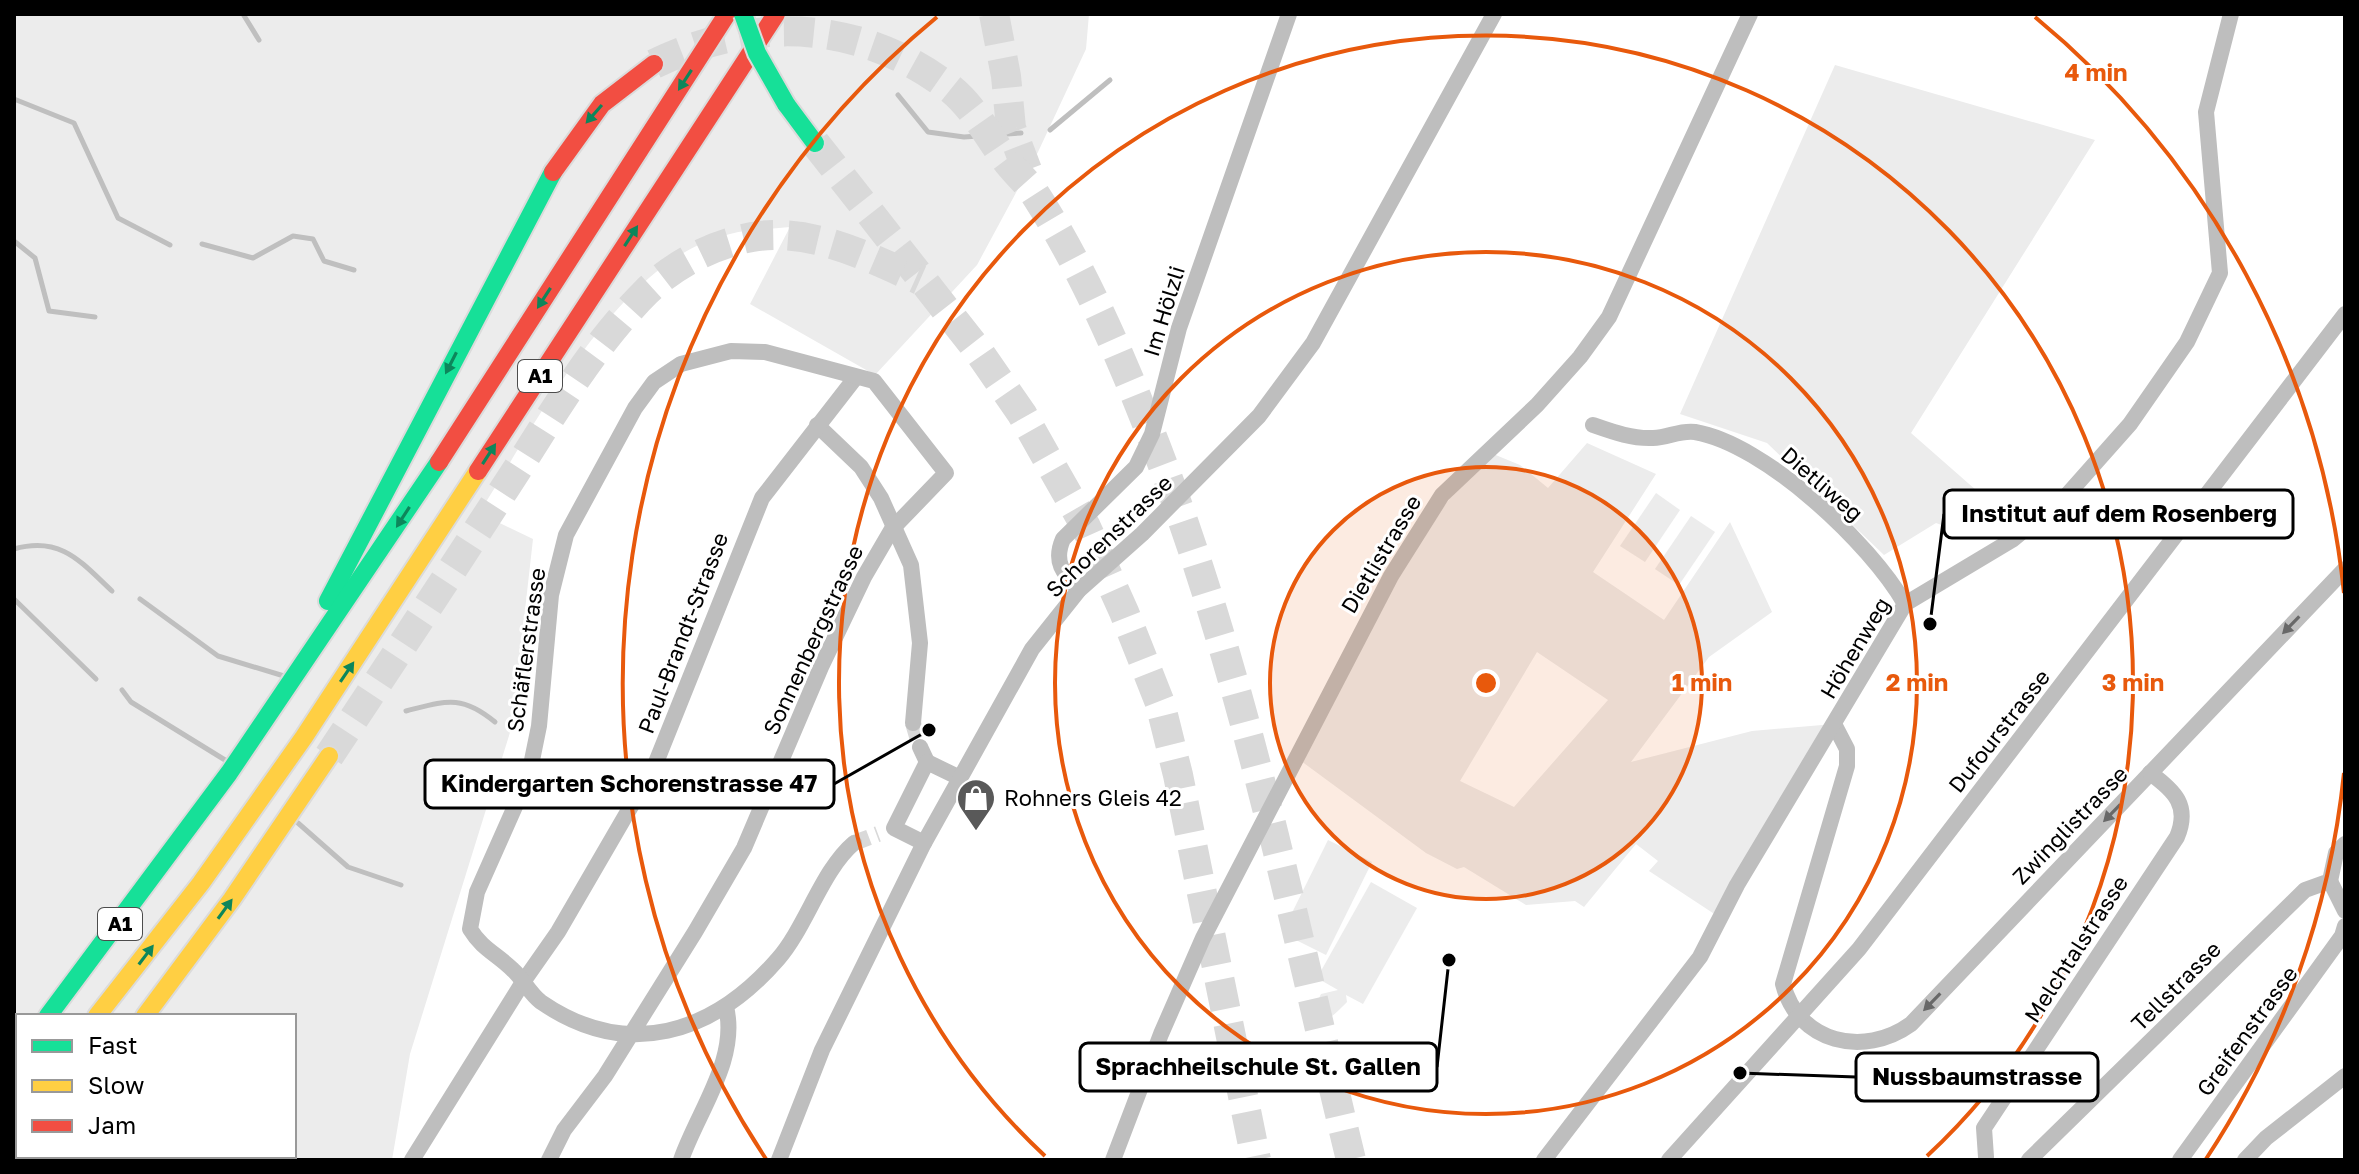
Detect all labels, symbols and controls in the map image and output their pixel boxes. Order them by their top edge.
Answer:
text: 4 min [2064,57,2128,86]
one-way arrow [677,69,692,90]
one-way arrow [586,103,603,123]
one-way arrow [623,225,638,247]
street label: Im Hölzli [1137,262,1190,359]
one-way arrow [537,288,552,309]
one-way arrow [445,352,458,375]
road number: A1 [518,360,562,392]
street label: Dietliweg [1776,441,1869,527]
one-way arrow [482,443,496,465]
street label: Schorenstrasse [1040,469,1177,603]
street label: Dietlistrasse [1335,490,1426,618]
callout: Institut auf dem Rosenberg [1944,490,2293,538]
text: Institut auf dem Rosenberg [1961,498,2277,527]
one-way arrow [396,506,411,527]
street label: Paul-Brandt-Strasse [632,529,733,737]
street label: Sonnenbergstrasse [757,541,868,739]
street label: Schäflerstrasse [501,566,550,734]
street label: Höhenweg [1814,592,1895,703]
one-way arrow [2282,615,2301,634]
one-way arrow [339,661,354,682]
street label: Dufourstrasse [1942,664,2055,798]
text: 1 min [1672,667,1732,696]
text: 2 min [1886,667,1948,696]
text: 3 min [2102,667,2164,696]
centre of rings [1472,669,1500,697]
callout: Kindergarten Schorenstrasse 47 [425,760,834,808]
street label: Zwinglistrasse [2007,760,2133,889]
text: Kindergarten Schorenstrasse 47 [441,768,817,797]
shop icon: Rohners Gleis 42 [955,777,997,832]
place label: Rohners Gleis 42 [1004,784,1182,811]
one-way arrow [2103,804,2121,823]
street label: Melchtalstrasse [2018,870,2133,1027]
one-way arrow [217,898,232,919]
road number: A1 [98,908,142,940]
street label: Tellstrasse [2125,935,2226,1036]
one-way arrow [137,945,153,965]
street label: Greifenstrasse [2190,960,2303,1101]
one-way arrow [1924,992,1942,1011]
legend [16,1014,296,1158]
text: Fast [88,1030,138,1059]
callout: Sprachheilschule St. Gallen [1080,1043,1437,1091]
text: Sprachheilschule St. Gallen [1095,1051,1421,1080]
callout: Nussbaumstrasse [1856,1053,2098,1101]
text: Nussbaumstrasse [1872,1061,2082,1090]
text: Slow [88,1070,144,1099]
text: Jam [88,1110,136,1139]

